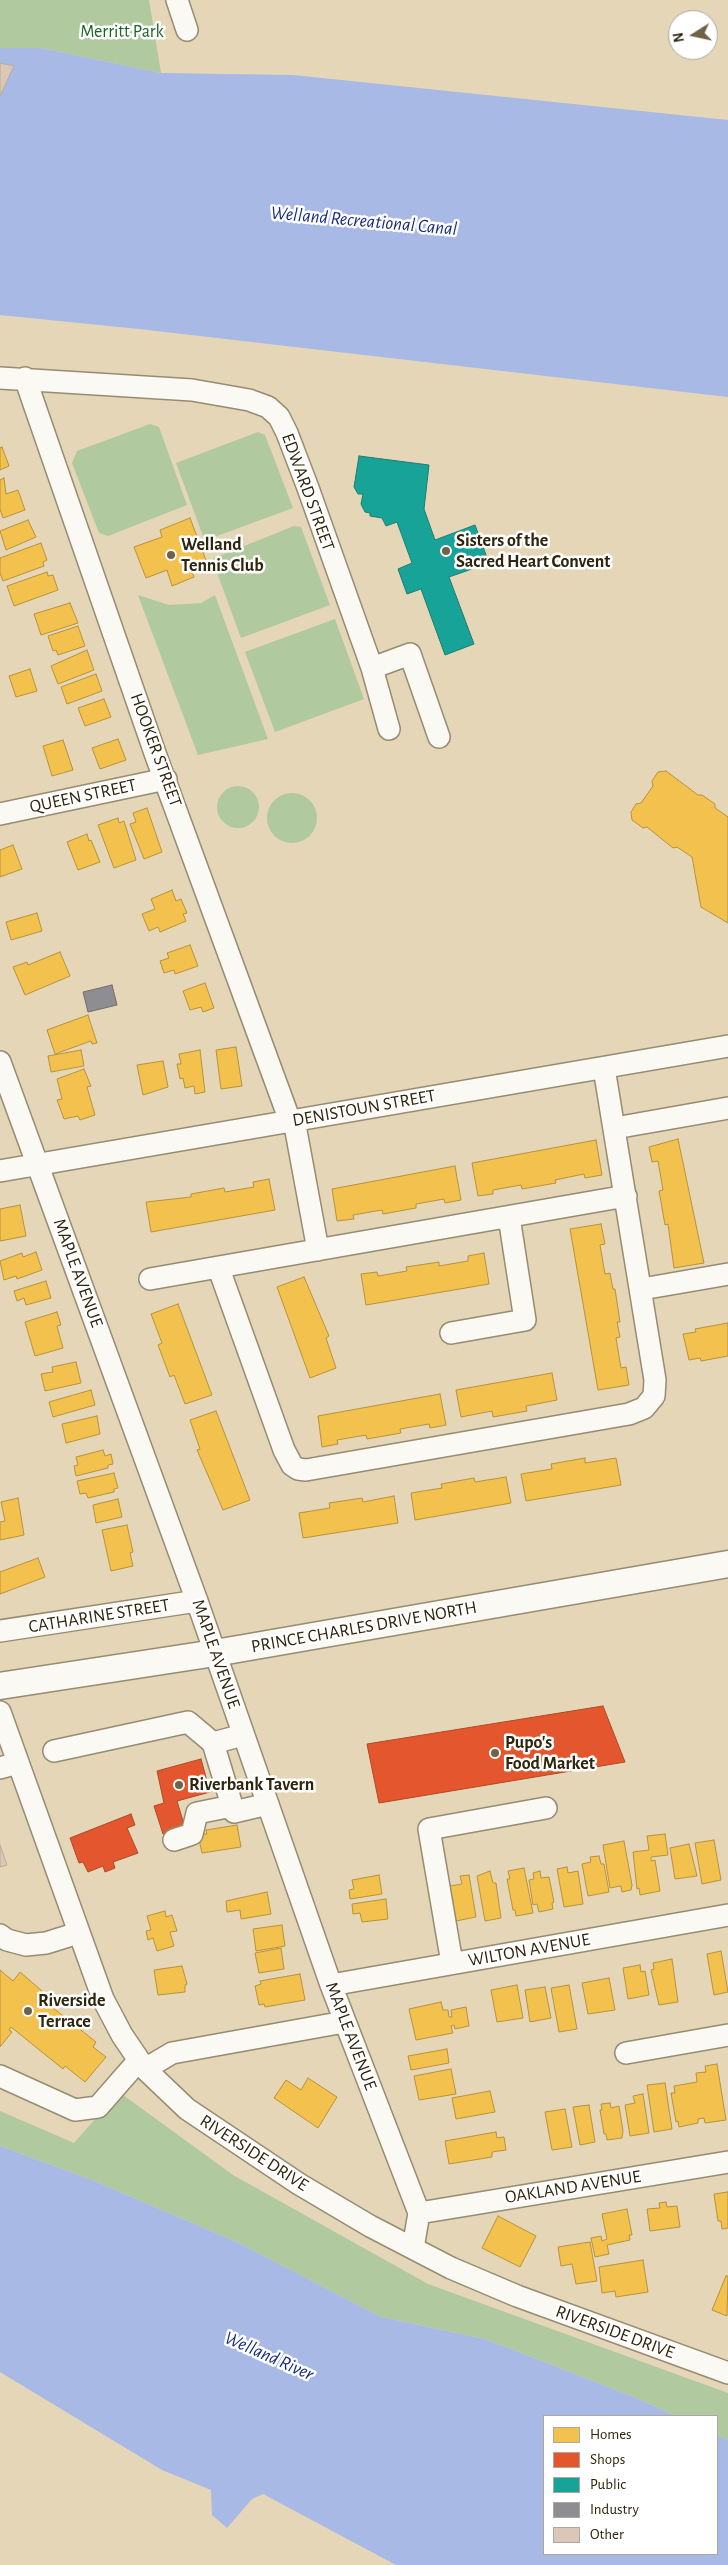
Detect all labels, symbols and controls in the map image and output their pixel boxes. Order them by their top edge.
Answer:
north arrow [668,10,718,60]
park label: Merritt Park [80,21,164,43]
text: N [671,31,687,43]
water label: Welland Recreational Canal [270,201,458,241]
street label: EDWARD STREET [277,430,339,554]
place label: Sisters of the Sacred Heart Convent [456,530,610,572]
place label: Welland Tennis Club [181,534,264,576]
marker: Sisters of the Sacred Heart Convent [440,545,452,557]
marker: Welland Tennis Club [165,549,177,561]
street label: HOOKER STREET [125,690,187,810]
street label: QUEEN STREET [28,774,138,818]
street label: DENISTOUN STREET [291,1085,437,1131]
street label: MAPLE AVENUE [48,1216,108,1330]
street label: CATHARINE STREET [27,1594,171,1638]
street label: MAPLE AVENUE [187,1597,245,1711]
street label: PRINCE CHARLES DRIVE NORTH [250,1597,478,1657]
place label: Pupo's Food Market [505,1732,595,1775]
marker: Pupo's Food Market [489,1747,501,1759]
place label: Riverbank Tavern [189,1774,314,1796]
marker: Riverbank Tavern [173,1779,185,1791]
street label: WILTON AVENUE [466,1929,592,1971]
street label: MAPLE AVENUE [320,1979,382,2093]
place label: Riverside Terrace [38,1990,105,2032]
marker: Riverside Terrace [22,2005,34,2017]
street label: RIVERSIDE DRIVE [196,2110,312,2196]
street label: OAKLAND AVENUE [504,2166,642,2208]
street label: RIVERSIDE DRIVE [553,2300,677,2364]
water label: Welland River [221,2326,317,2386]
legend [543,2415,718,2555]
text: Homes [590,2427,632,2442]
text: Shops [590,2452,625,2467]
text: Public [590,2477,626,2492]
text: Industry [590,2502,639,2517]
text: Other [590,2527,624,2542]

